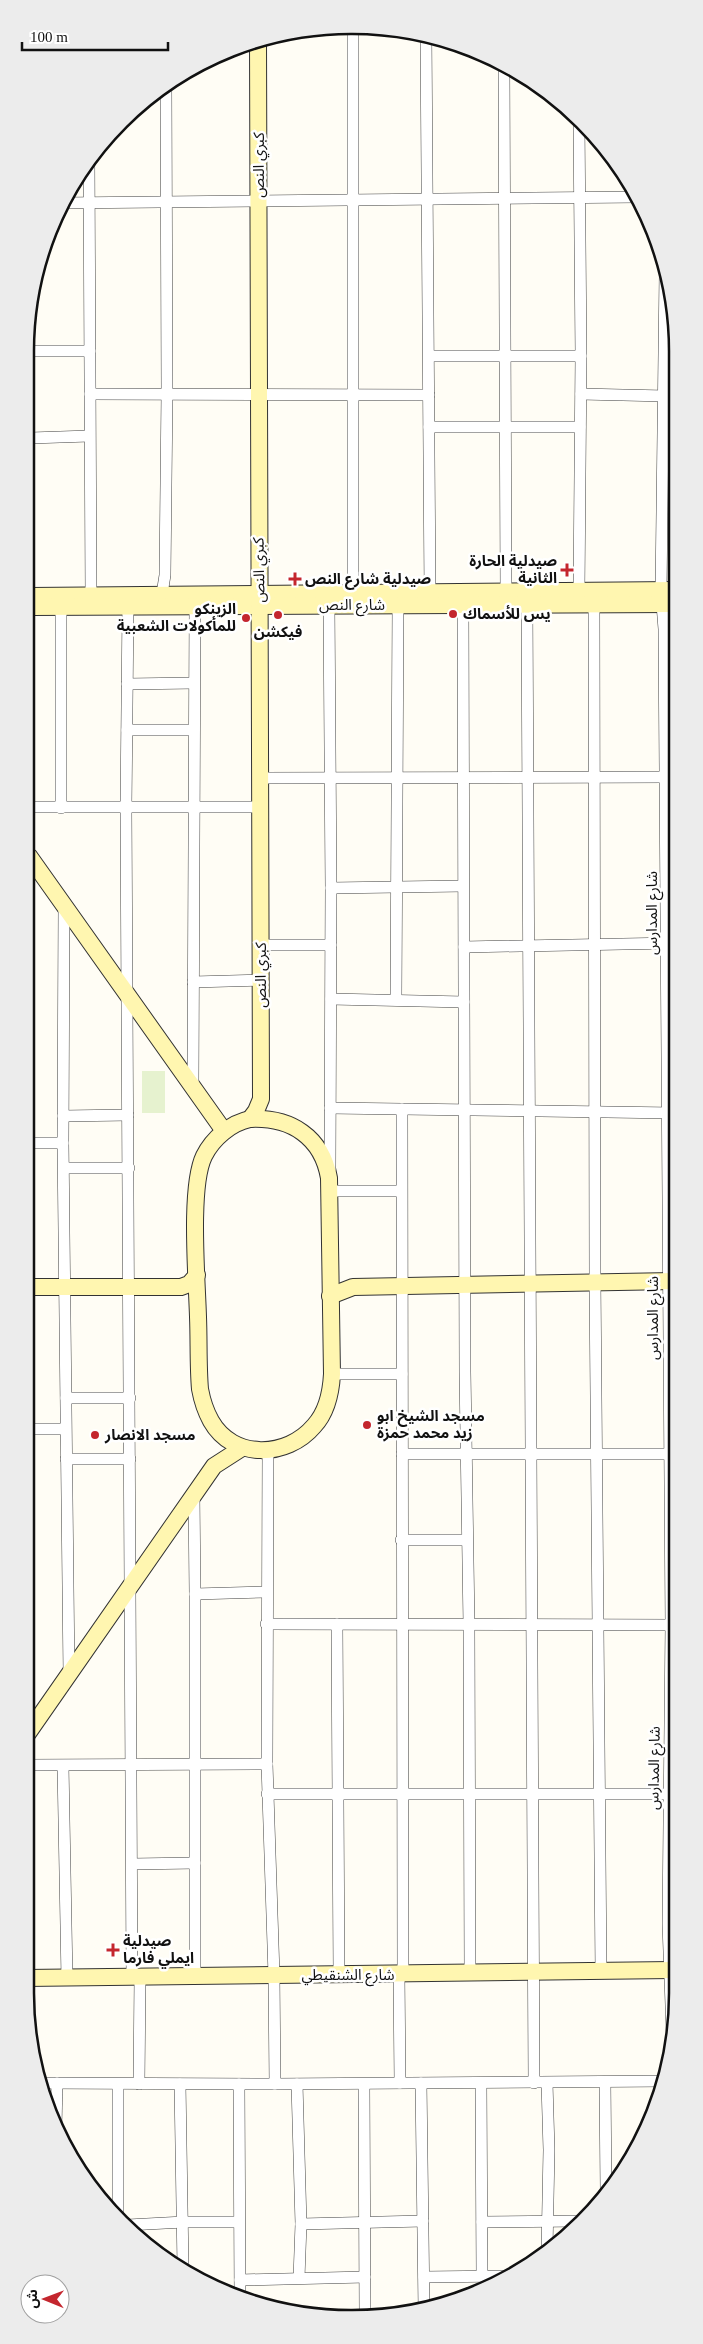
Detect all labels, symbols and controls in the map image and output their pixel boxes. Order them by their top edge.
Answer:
scale bar [22,20,169,52]
text: 100 m [30,29,68,45]
street label: كبري النص [251,132,270,198]
street label: كبري النص [250,536,271,603]
place label: صيدلية الحارة الثانية [469,553,557,586]
marker: صيدلية الحارة الثانية [561,564,573,576]
place label: صيدلية شارع النص [305,571,432,590]
marker: صيدلية شارع النص [289,573,301,585]
street label: شارع النص [319,597,385,617]
place label: الزينكو للمأكولات الشعبية [117,601,236,635]
place label: يس للأسماك [463,605,551,623]
marker: يس للأسماك [447,608,459,620]
marker: فيكشن [272,609,284,621]
marker: الزينكو للمأكولات الشعبية [240,612,252,624]
place label: فيكشن [254,624,302,641]
street label: شارع المدارس [644,871,664,955]
street label: كبري النص [253,942,272,1008]
street label: شارع المدارس [645,1276,665,1360]
place label: مسجد الشيخ ابو زيد محمد حمزة [377,1408,485,1442]
marker: مسجد الشيخ ابو زيد محمد حمزة [361,1419,373,1431]
place label: مسجد الانصار [104,1427,195,1444]
marker: مسجد الانصار [89,1429,101,1441]
street label: شارع المدارس [645,1726,667,1810]
place label: صيدلية ايملي فارما [123,1933,194,1969]
marker: صيدلية ايملي فارما [107,1944,119,1956]
street label: شارع الشنقيطي [301,1967,395,1987]
north arrow [20,2274,70,2324]
text: ش [25,2289,40,2309]

